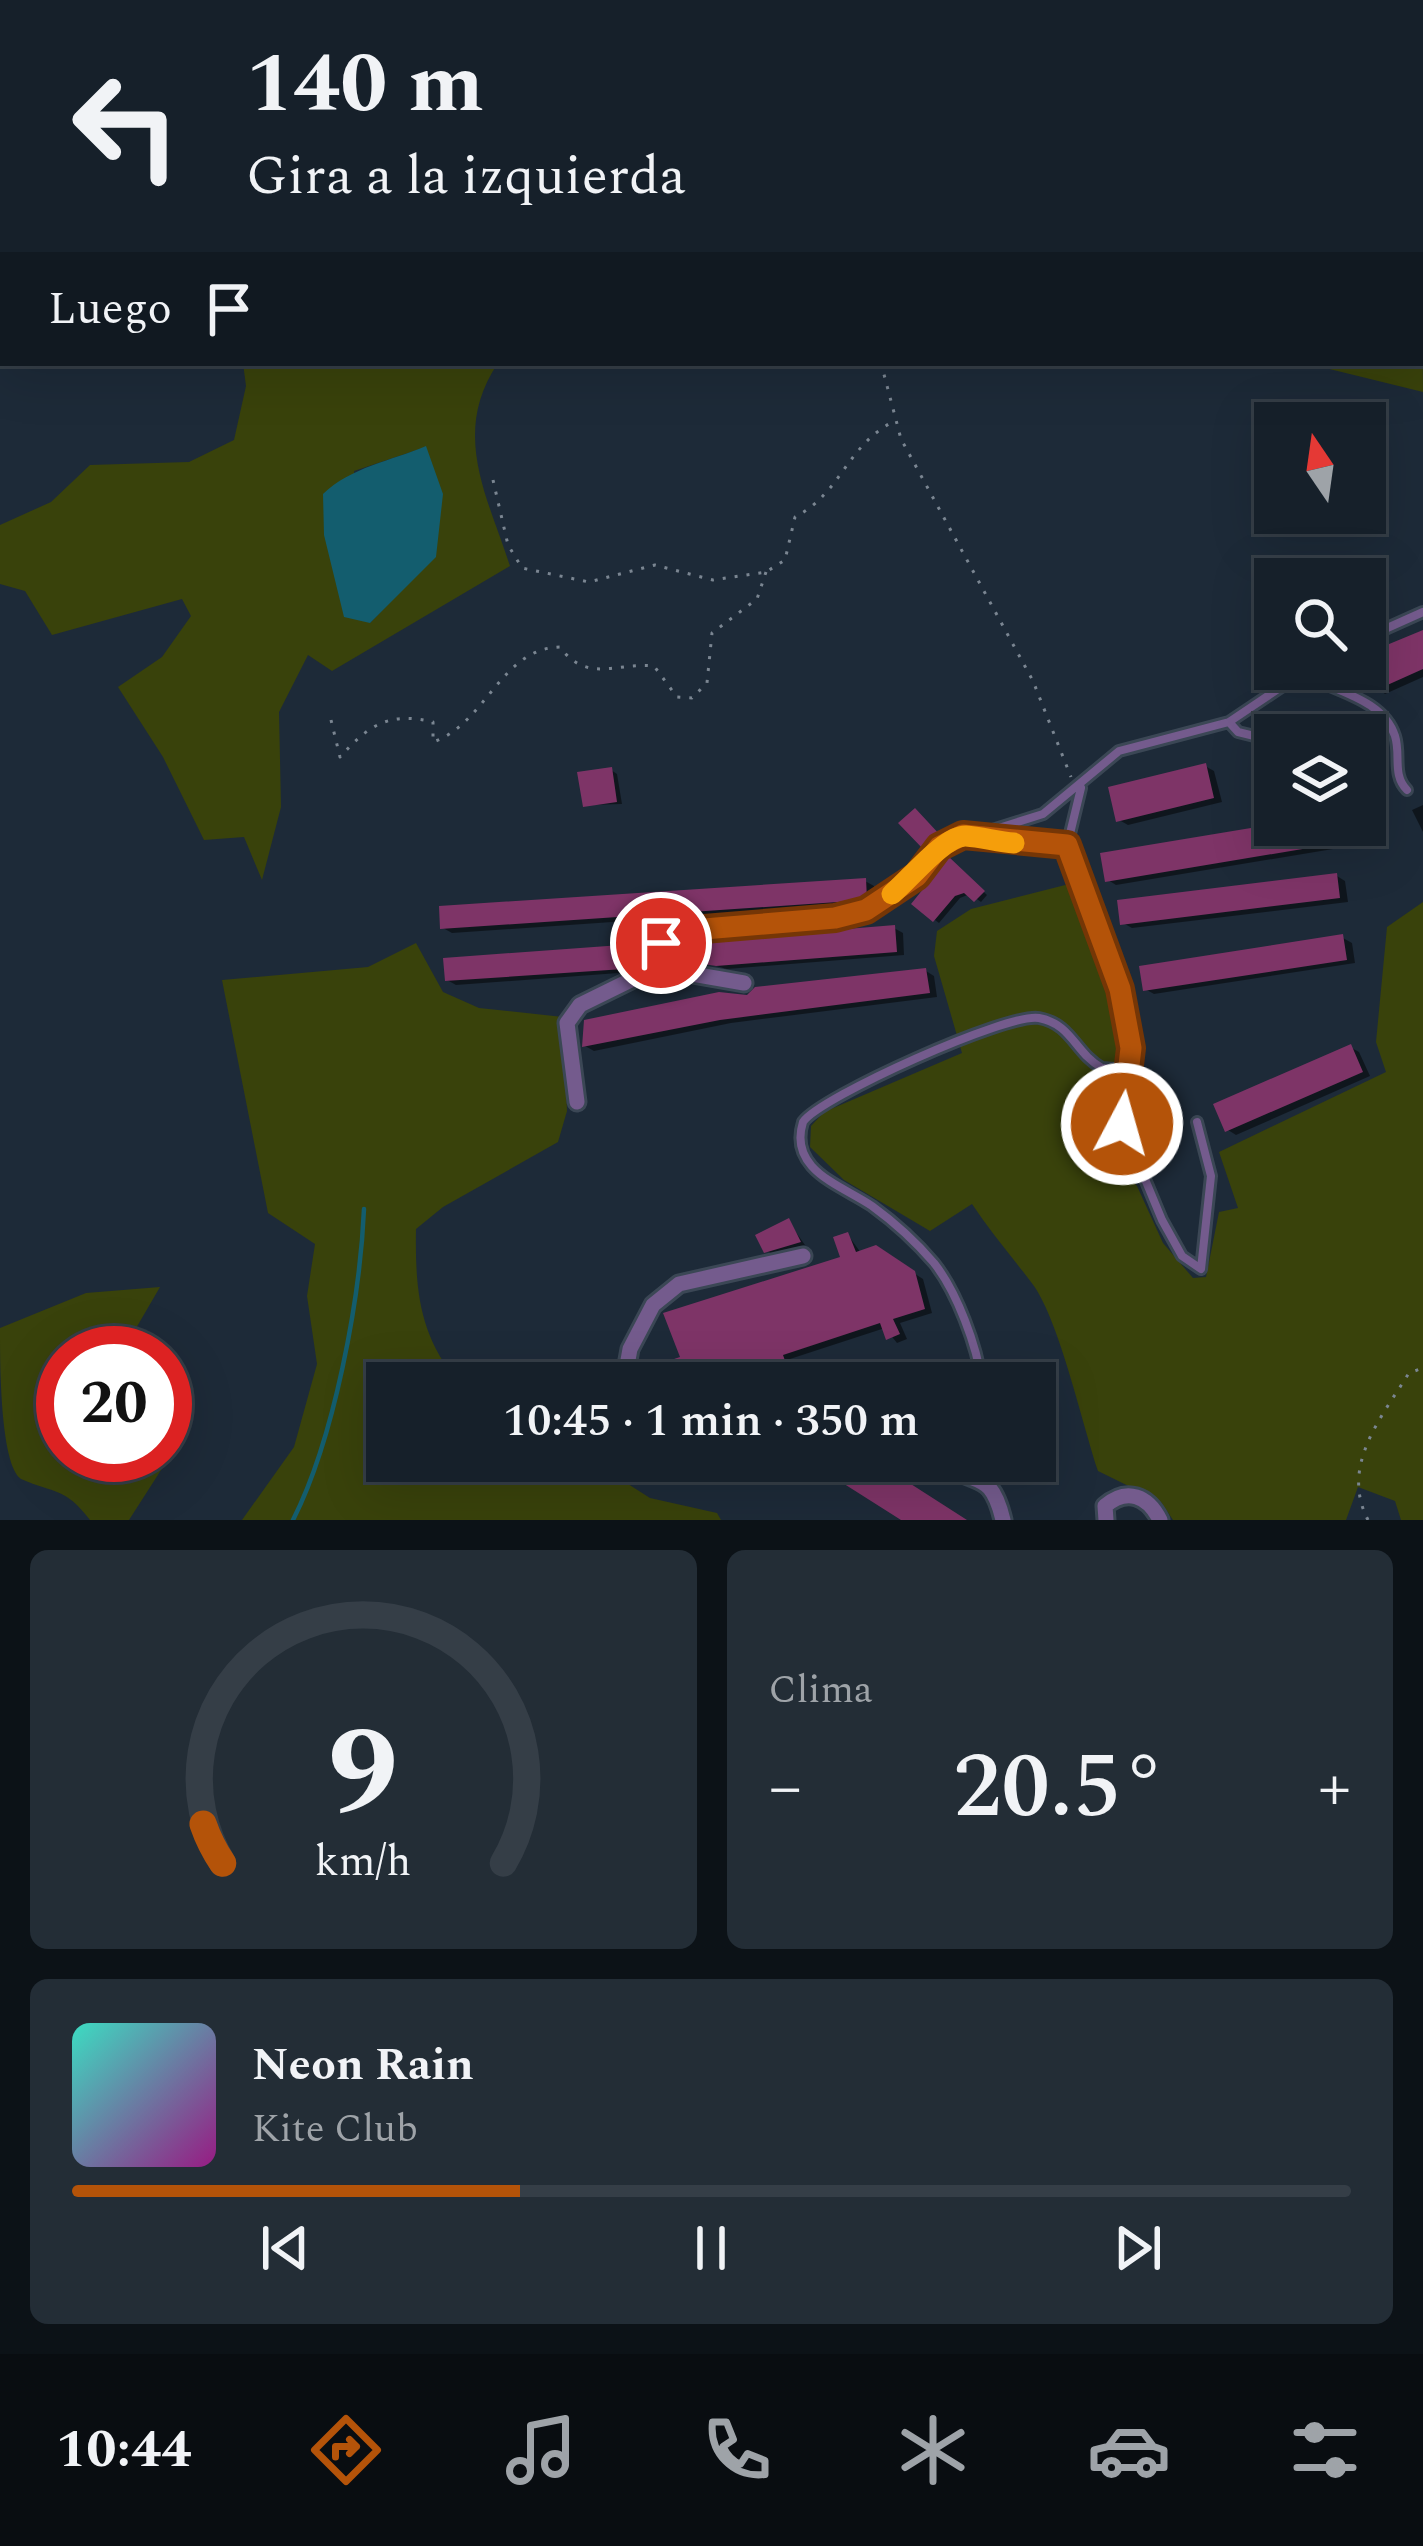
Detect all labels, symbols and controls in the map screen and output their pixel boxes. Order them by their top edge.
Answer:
text: 140 m [246,21,484,149]
icon: left [48,48,204,204]
text: Gira a la izquierda [246,136,686,218]
text: Luego [48,275,172,344]
icon: arrive [196,276,262,342]
north arrow [1254,402,1386,534]
map controls [1254,402,1386,846]
button: search [1254,558,1386,690]
button: layers [1254,714,1386,846]
pin [610,892,712,994]
icon: arrive [628,910,694,976]
position arrow [1059,1061,1185,1187]
speed limit sign: 20 [36,1326,192,1482]
text: 10:45 · 1 min · 350 m [503,1387,919,1456]
text: Clima [769,1661,873,1720]
text: 9 [328,1680,398,1870]
text: 20.5° [953,1720,1166,1857]
text: − [769,1738,802,1839]
text: + [1318,1738,1351,1839]
text: km/h [315,1829,412,1894]
text: Neon Rain [252,2031,474,2100]
text: Kite Club [252,2100,418,2159]
icon: previous [252,2215,318,2281]
icon: pause [678,2215,744,2281]
icon: next [1105,2215,1171,2281]
icon: directions [304,2408,388,2492]
icon: music [499,2408,583,2492]
icon: phone [695,2408,779,2492]
icon: climate [891,2408,975,2492]
icon: car [1087,2408,1171,2492]
icon: filters [1283,2408,1367,2492]
text: 10:44 [56,2409,192,2491]

